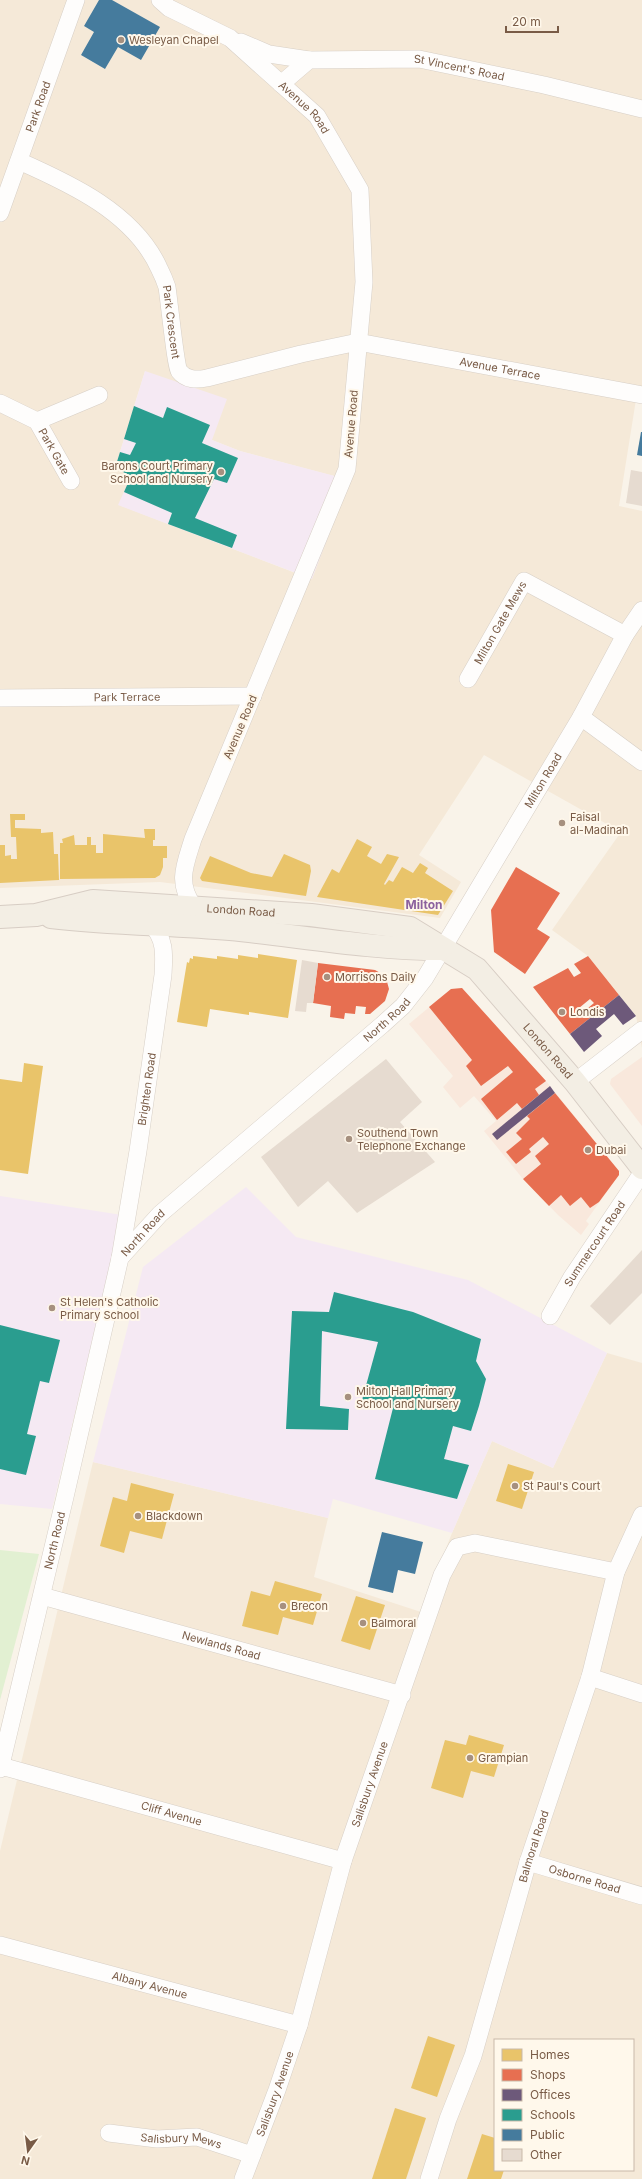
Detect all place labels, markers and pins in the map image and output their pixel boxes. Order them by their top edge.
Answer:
place label: Wesleyan Chapel [129,33,219,47]
marker: Wesleyan Chapel [116,35,126,45]
place label: Barons Court Primary School and Nursery [101,459,213,486]
marker: Barons Court Primary School and Nursery [216,467,226,477]
place label: Faisal al-Madinah [570,810,629,837]
marker: Faisal al-Madinah [557,818,567,828]
place label: Morrisons Daily [335,970,416,984]
marker: Morrisons Daily [322,972,332,982]
place label: Londis [570,1005,605,1019]
marker: Londis [557,1007,567,1017]
place label: Southend Town Telephone Exchange [357,1126,466,1153]
marker: Southend Town Telephone Exchange [344,1134,354,1144]
place label: Dubai [596,1143,626,1157]
marker: Dubai [583,1145,593,1155]
place label: St Helen's Catholic Primary School [60,1295,159,1322]
marker: St Helen's Catholic Primary School [47,1303,57,1313]
place label: Milton Hall Primary School and Nursery [356,1384,459,1411]
marker: Milton Hall Primary School and Nursery [343,1392,353,1402]
place label: St Paul's Court [523,1479,601,1493]
marker: St Paul's Court [510,1481,520,1491]
place label: Blackdown [146,1509,203,1523]
marker: Blackdown [133,1511,143,1521]
place label: Brecon [291,1599,328,1613]
marker: Brecon [278,1601,288,1611]
place label: Balmoral [371,1616,416,1630]
marker: Balmoral [358,1618,368,1628]
place label: Grampian [478,1751,528,1765]
marker: Grampian [465,1753,475,1763]

